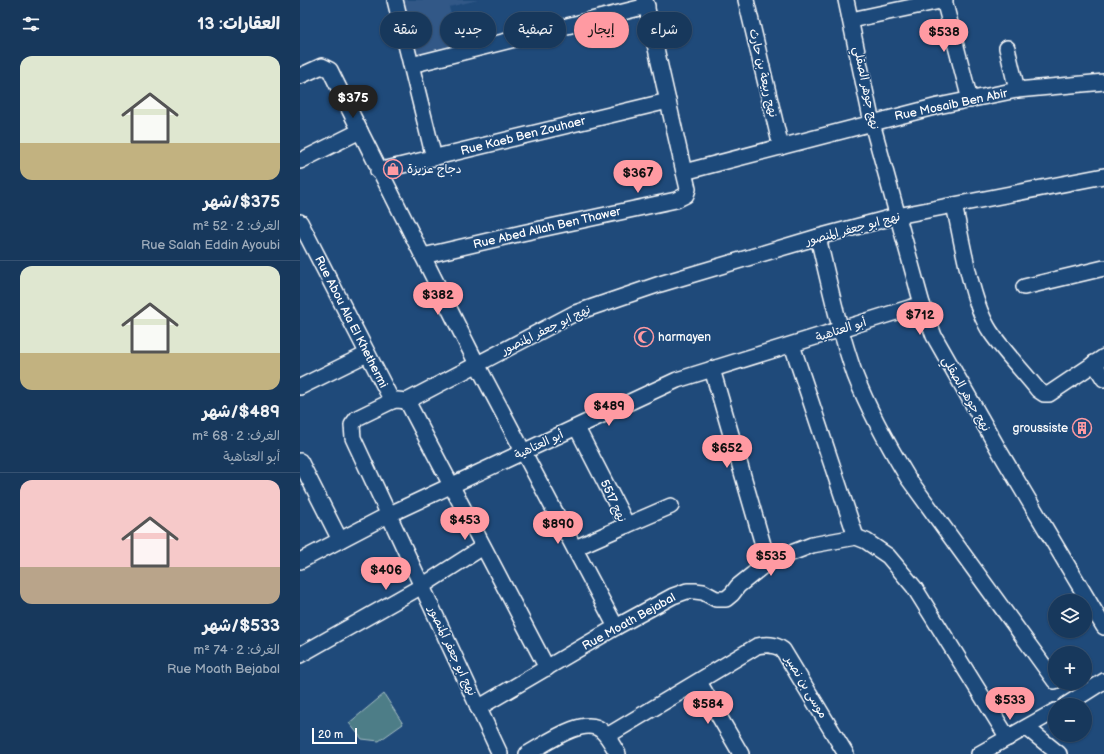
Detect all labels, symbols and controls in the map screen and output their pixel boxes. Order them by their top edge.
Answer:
chip: شقة [380,12,432,48]
chip: جديد [440,12,496,48]
chip: تصفية [504,12,566,48]
chip: إيجار [574,12,629,48]
chip: شراء [637,12,692,48]
icon: filters [20,13,42,35]
text: العقارات: 13 [197,14,280,34]
pin: $538 [920,19,968,53]
text: $538 [928,24,960,40]
street label: نهج ربيعة بن حارث [745,27,780,119]
street label: نهج جوهر الصقلي [847,45,882,131]
icon: home [114,82,186,154]
pin: $375 [329,85,377,119]
street label: Rue Mosaib Ben Abir [893,86,1009,124]
text: $375 [338,90,368,106]
street label: Rue Kaeb Ben Zouhaer [459,113,588,159]
shop icon: دجاج عزيزة [382,158,404,180]
pin: $367 [614,160,662,194]
place label: دجاج عزيزة [407,162,462,178]
text: $367 [622,165,654,181]
text: $375/شهر [203,192,280,212]
street label: Rue Abed Allah Ben Thawer [472,204,623,252]
street label: نهج ابو جعفر المنصور [803,209,902,250]
text: الغرف: 2 · 52 m² [193,218,280,234]
text: Rue Salah Eddin Ayoubi [141,237,280,253]
street label: Rue Abou Ala El Khethermi [311,254,391,391]
pin: $382 [414,282,462,316]
text: $382 [422,287,454,303]
icon: home [114,292,186,364]
street label: نهج ابو جعفر المنصور [498,302,594,359]
pin: $712 [896,302,944,336]
text: $712 [905,307,935,323]
street label: أبو العتاهية [814,315,868,345]
mosque icon: harmayen [633,326,655,348]
place label: harmayen [658,330,711,345]
street label: نهج جوهر الصقلي [936,354,994,436]
pin: $489 [585,393,633,427]
text: $489 [593,398,625,414]
text: $489/شهر [202,402,280,422]
building icon: groussiste [1071,417,1093,439]
place label: groussiste [1013,421,1068,436]
street label: أبو العتاهية [512,427,566,463]
text: الغرف: 2 · 68 m² [192,428,280,444]
pin: $652 [703,435,751,469]
text: $652 [711,440,743,456]
text: أبو العتاهية [223,449,280,465]
street label: نهج 5517 [596,477,629,525]
icon: home [114,506,186,578]
pin: $453 [441,507,489,541]
pin: $890 [534,511,582,545]
text: $453 [449,512,481,528]
text: $890 [542,516,574,532]
pin: $535 [747,543,795,577]
text: $535 [755,548,787,564]
pin: $406 [362,557,410,591]
text: $406 [370,562,402,578]
street label: Rue Moath Bejabal [580,590,678,654]
map controls [1048,594,1092,742]
button: layers [1048,594,1092,638]
street label: نهج ابو جعفر المنصور [423,603,479,699]
text: $533/شهر [203,616,280,636]
text: الغرف: 2 · 74 m² [194,642,280,658]
button: + [1048,646,1092,690]
street label: موسى بن نصير [781,652,831,721]
text: Rue Moath Bejabal [167,661,280,677]
pin: $533 [986,687,1034,721]
pin: $584 [684,691,732,725]
text: $533 [994,692,1026,708]
text: $584 [692,696,724,712]
button: − [1048,698,1092,742]
scale bar [312,726,357,745]
text: 20 m [318,728,343,741]

